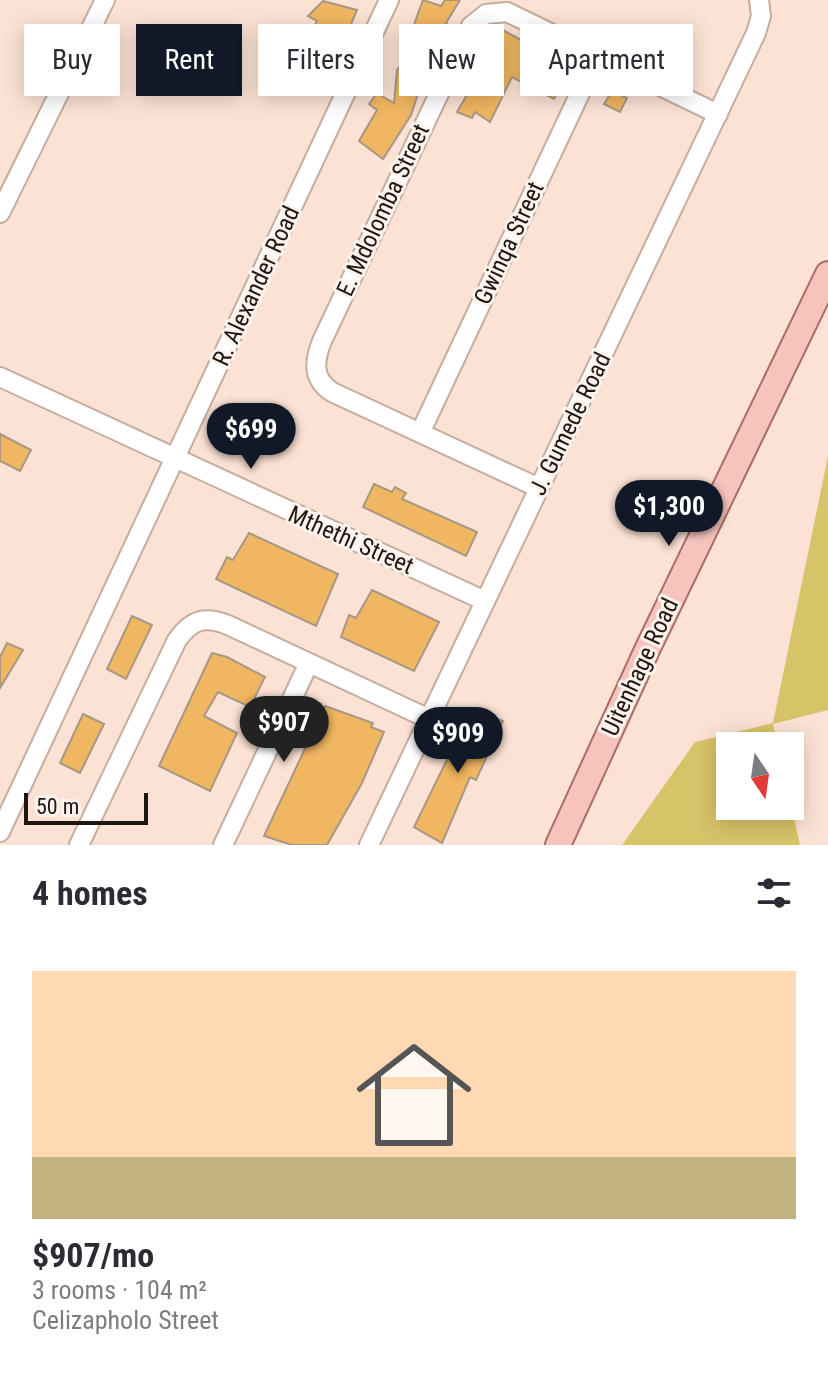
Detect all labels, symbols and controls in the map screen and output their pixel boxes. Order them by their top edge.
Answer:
chip: Buy [24,24,120,96]
chip: Rent [136,24,242,96]
chip: Filters [258,24,383,96]
chip: New [399,24,504,96]
chip: Apartment [520,24,693,96]
street label: E. Mdolomba Street [331,120,435,300]
street label: Gwinqa Street [468,177,550,309]
street label: R. Alexander Road [207,202,305,370]
street label: J. Gumede Road [523,348,617,500]
pin: $699 [204,403,298,471]
text: $699 [225,414,277,444]
pin: $1,300 [604,480,734,548]
text: $1,300 [633,491,705,521]
street label: Mthethi Street [284,500,418,580]
street label: Uitenhage Road [596,594,684,740]
pin: $907 [237,696,331,764]
text: $907 [258,707,310,737]
pin: $909 [411,707,505,775]
text: $909 [432,718,484,748]
north arrow [716,732,804,820]
map controls [716,732,804,820]
scale bar [24,789,148,825]
text: 50 m [36,794,79,819]
icon: filters [752,871,796,915]
text: 4 homes [32,873,148,913]
icon: home [342,1023,486,1167]
text: $907/mo [32,1235,154,1275]
text: 3 rooms · 104 m² [32,1275,207,1305]
text: Celizapholo Street [32,1305,219,1335]

